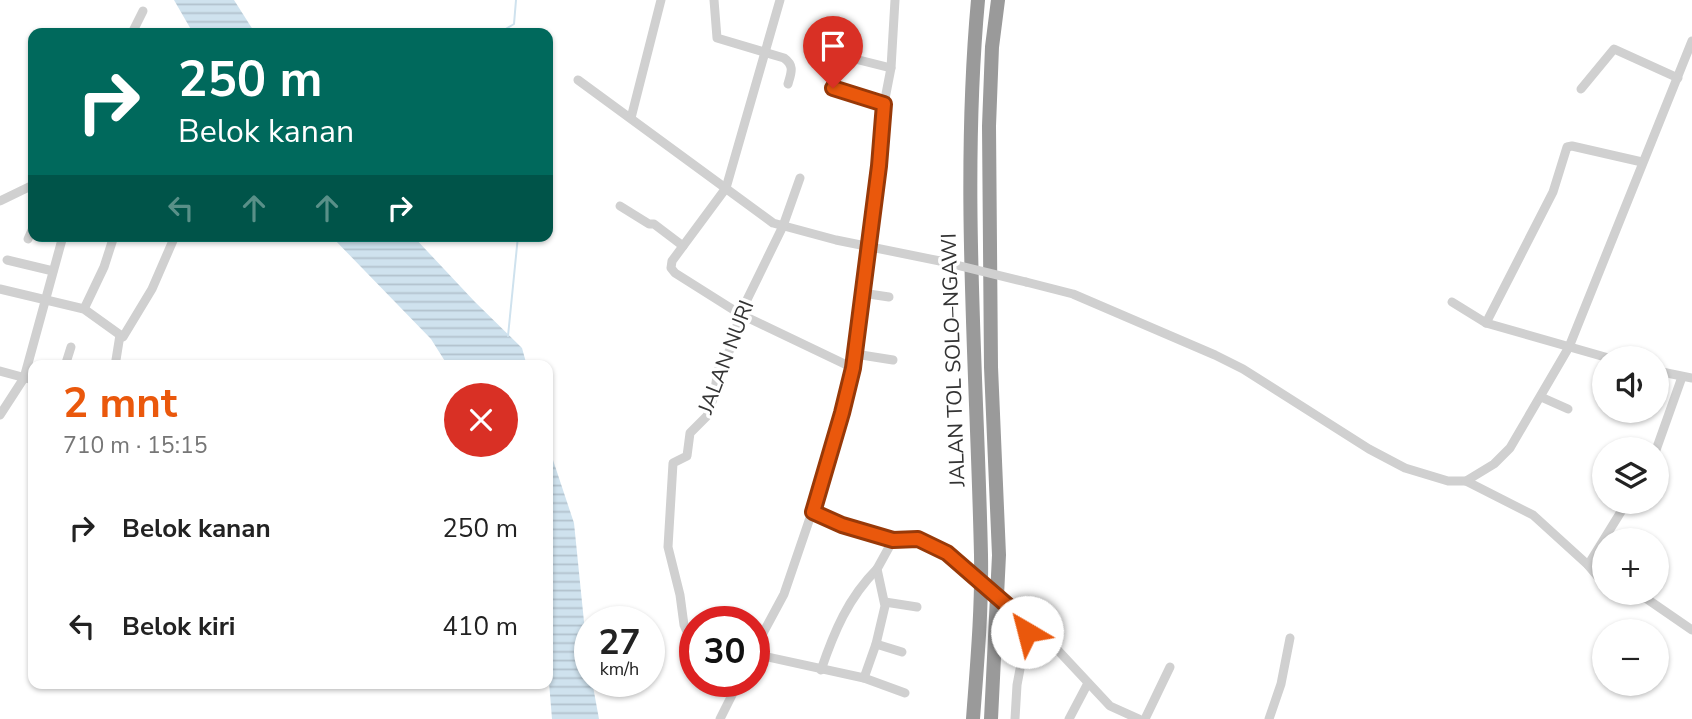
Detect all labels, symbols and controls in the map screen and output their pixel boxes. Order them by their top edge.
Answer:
pin [803,16,863,88]
icon: arrive [814,27,852,65]
text: 250 m [178,46,322,113]
icon: right [63,56,154,147]
text: Belok kanan [178,110,354,153]
icon: left [162,189,200,227]
icon: ahead [235,189,273,227]
icon: ahead [308,189,346,227]
icon: right [381,189,419,227]
street label: JALAN TOL SOLO–NGAWI [935,233,971,488]
street label: JALAN NURI [691,296,760,419]
map controls [1592,346,1669,696]
button: sound [1592,346,1669,423]
text: 2 mnt [63,375,177,432]
button: close [444,383,518,457]
text: 710 m · 15:15 [63,430,208,461]
button: layers [1592,437,1669,514]
icon: right [63,509,101,547]
text: Belok kanan [122,511,271,546]
text: 250 m [442,511,518,546]
button: + [1592,528,1669,605]
position arrow [990,595,1064,669]
speed limit sign: 30 [679,606,770,697]
icon: left [63,607,101,645]
text: Belok kiri [122,609,235,644]
text: 410 m [442,609,518,644]
text: 27 [598,619,641,666]
button: − [1592,619,1669,696]
text: km/h [600,657,639,681]

